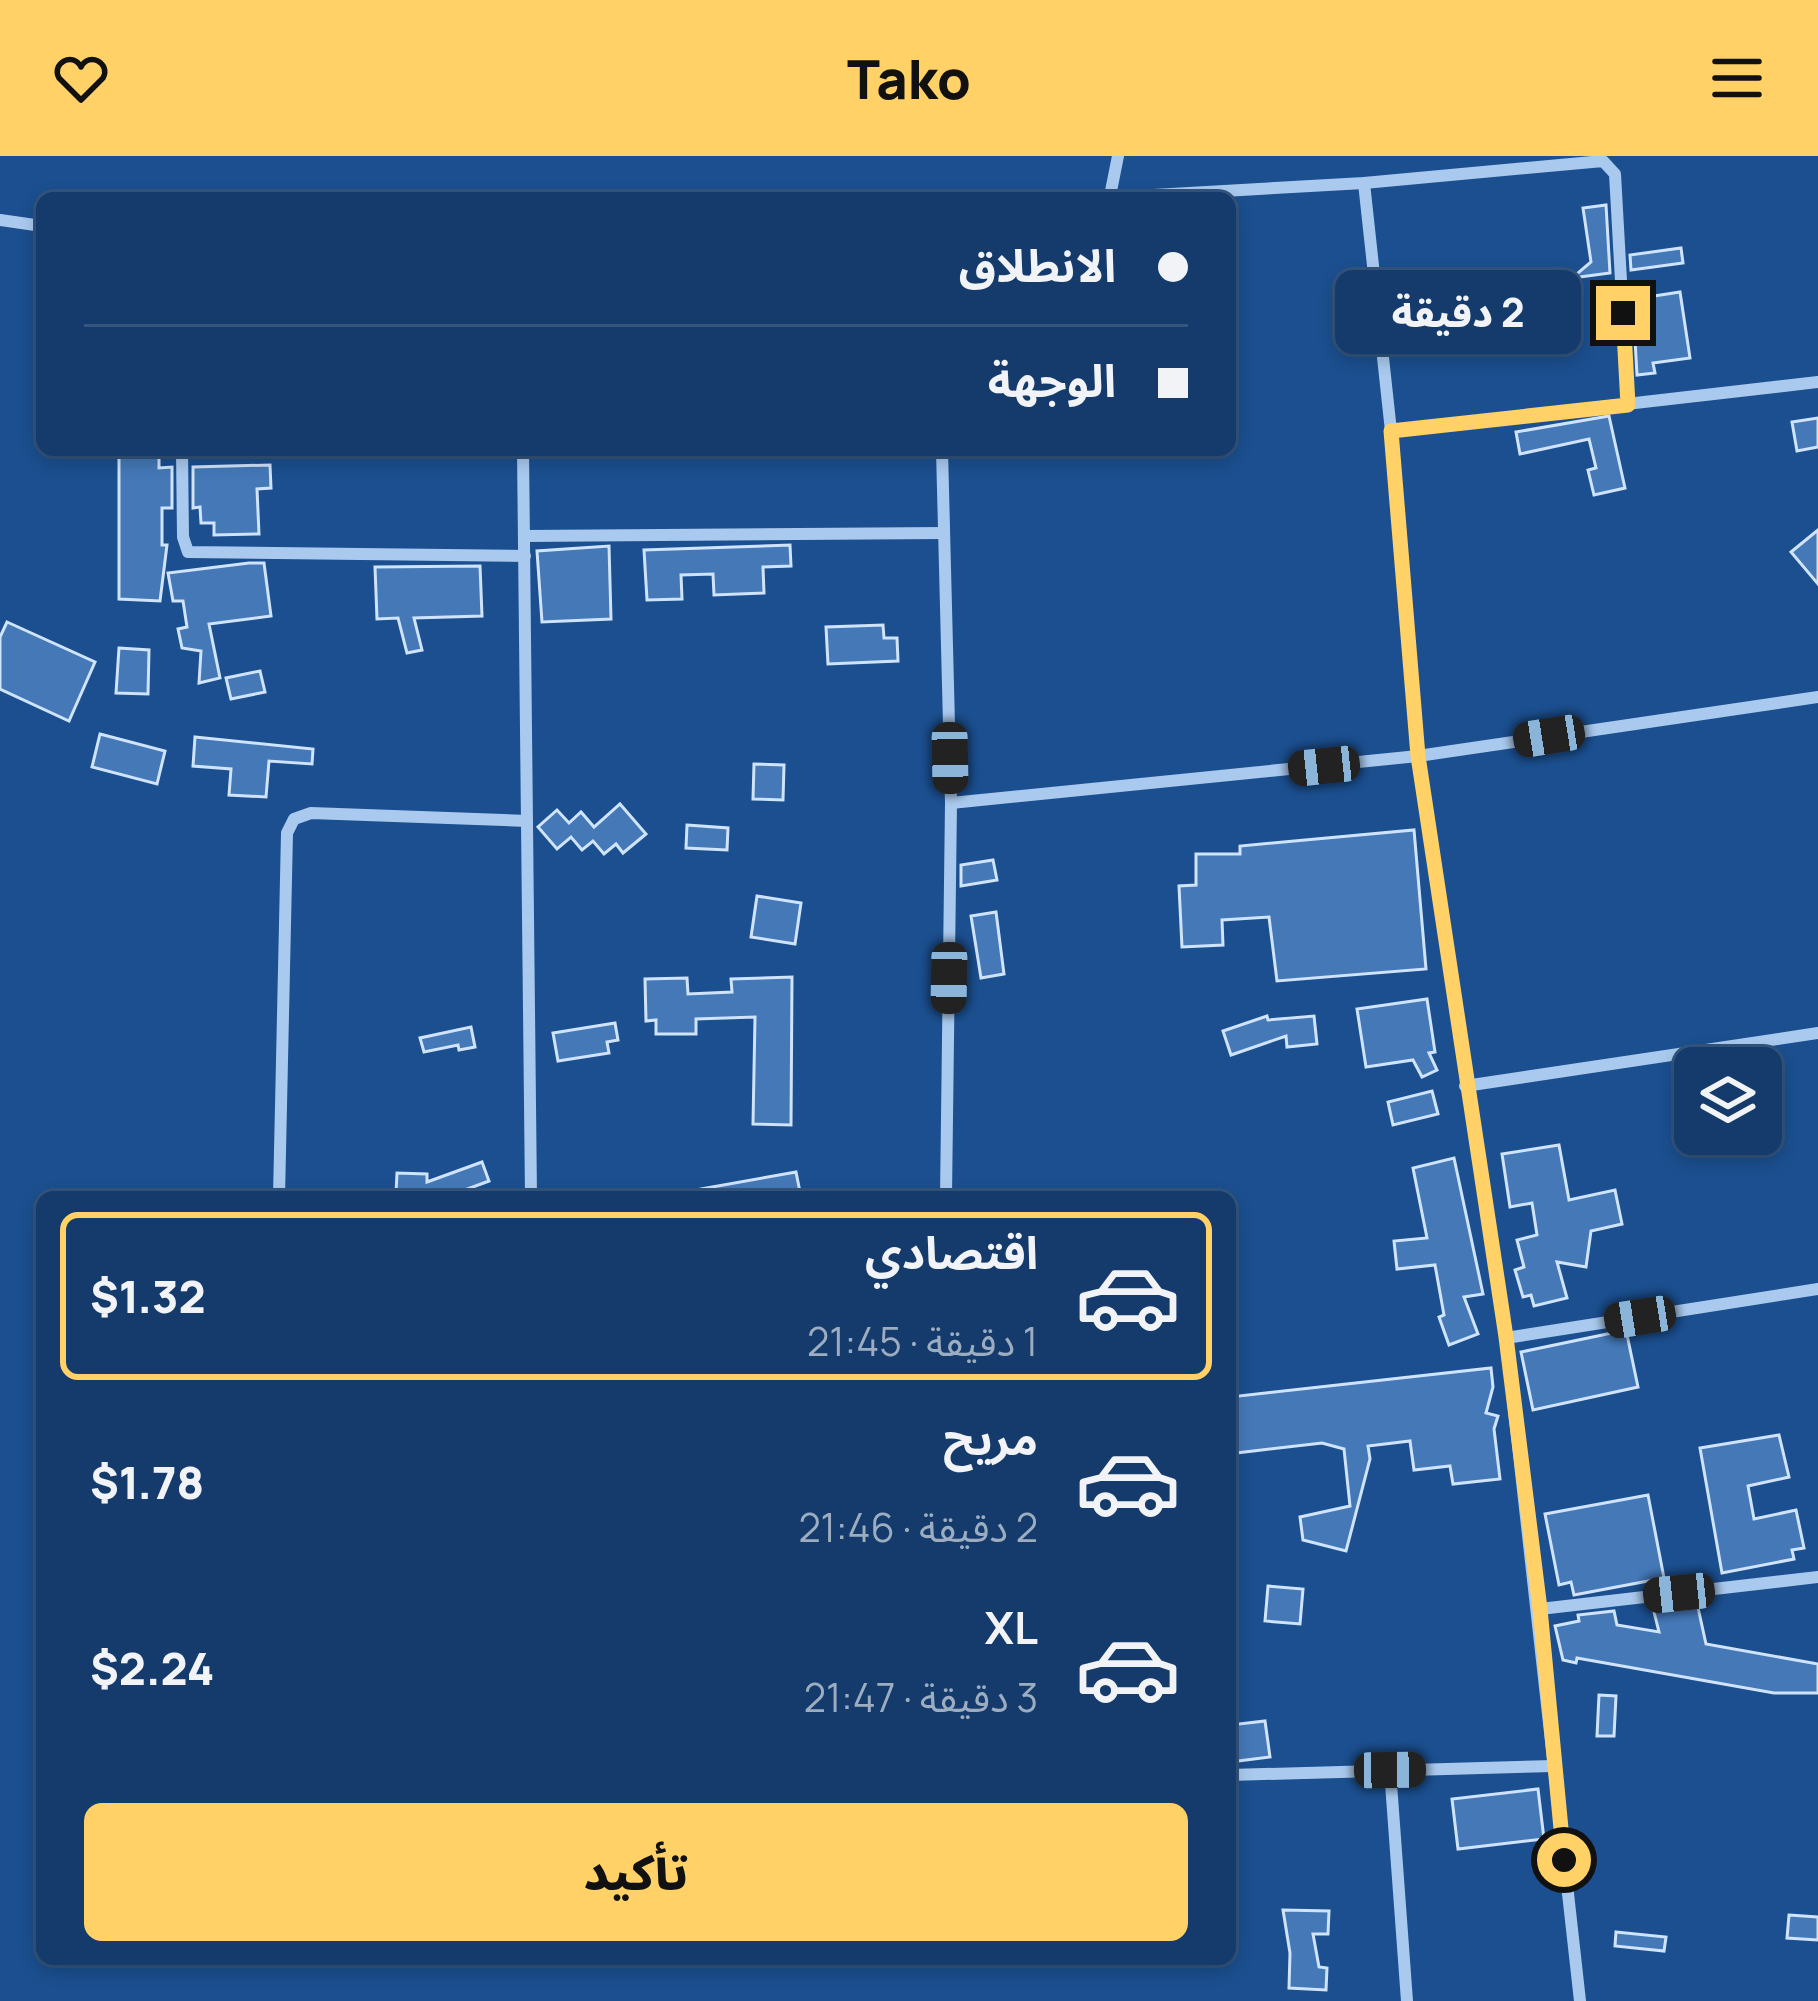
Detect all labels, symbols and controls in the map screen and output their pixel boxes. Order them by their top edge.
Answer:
text: Tako [847,41,971,115]
icon: heart [48,45,114,111]
icon: menu [1704,45,1770,111]
text: الانطلاق [959,234,1116,296]
callout: 2 دقيقة [1335,271,1581,355]
text: 2 دقيقة [1391,285,1525,339]
route end [1596,286,1650,340]
text: الوجهة [988,349,1116,411]
car [1511,713,1587,759]
car [931,722,969,794]
car [1286,744,1362,788]
car [930,942,968,1014]
map controls [1674,1047,1782,1155]
button: layers [1674,1047,1782,1155]
text: اقتصادي [865,1221,1038,1283]
icon: car [1074,1242,1182,1350]
text: $1.32 [90,1265,206,1327]
car [1602,1294,1678,1340]
text: 1 دقيقة · 21:45 [807,1314,1038,1368]
text: مريح [943,1407,1038,1469]
icon: car [1074,1428,1182,1536]
text: $1.78 [90,1451,204,1513]
text: 2 دقيقة · 21:46 [798,1500,1038,1554]
car [1641,1571,1717,1615]
text: XL [984,1596,1038,1658]
icon: car [1074,1614,1182,1722]
text: $2.24 [90,1637,214,1699]
text: 3 دقيقة · 21:47 [804,1670,1038,1724]
car [1354,1751,1426,1789]
button: تأكيد [84,1803,1188,1941]
route start [1537,1833,1591,1887]

